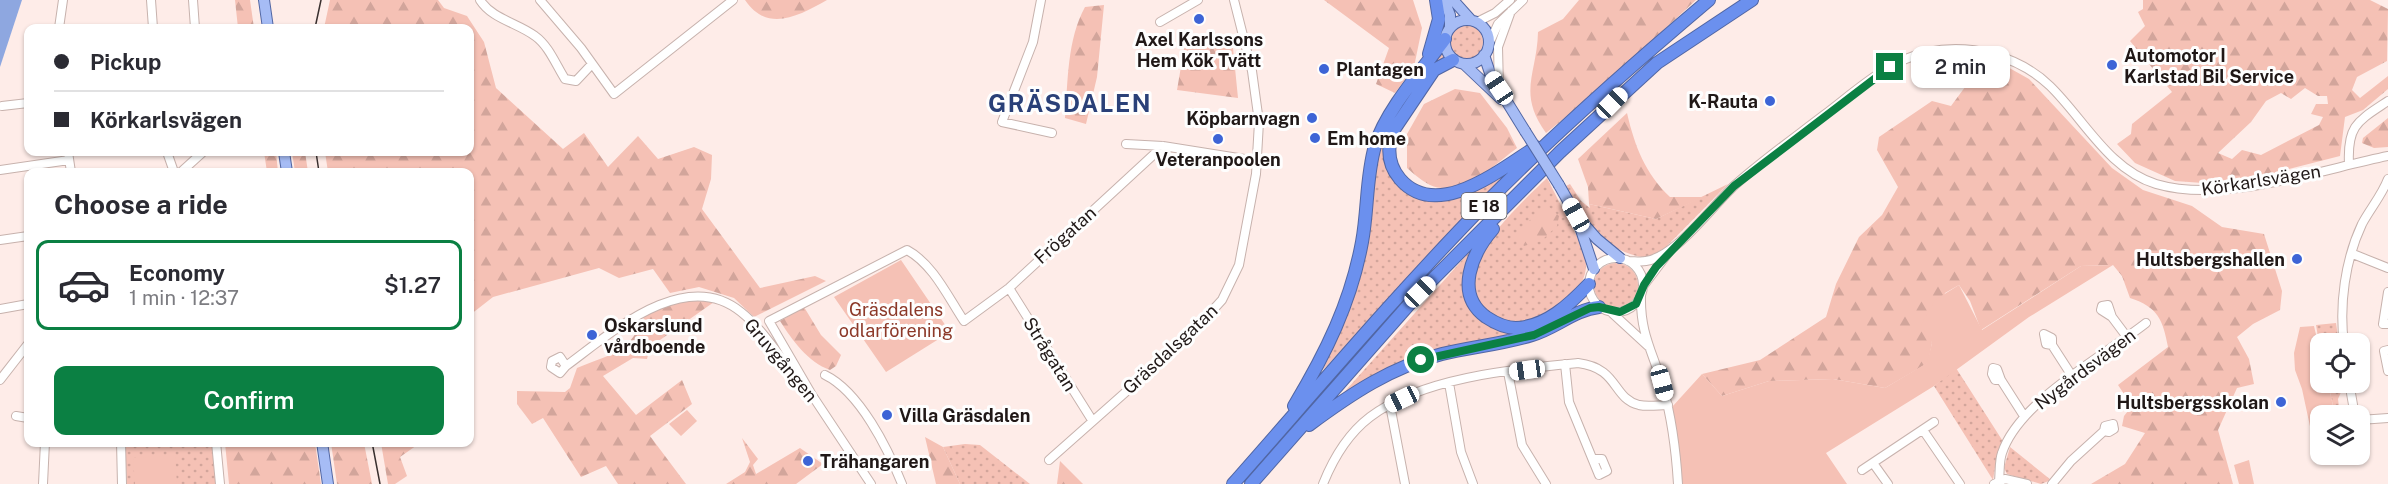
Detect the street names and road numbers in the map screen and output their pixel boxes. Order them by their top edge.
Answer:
street label: Körkarlsvägen [2200,160,2322,200]
road number: E 18 [1462,193,1506,219]
street label: Frögatan [1030,202,1100,268]
street label: Gräsdalsgatan [1118,300,1222,398]
street label: Strågatan [1019,313,1081,395]
street label: Gruvgången [740,314,822,406]
street label: Nygårdsvägen [2030,324,2140,414]

